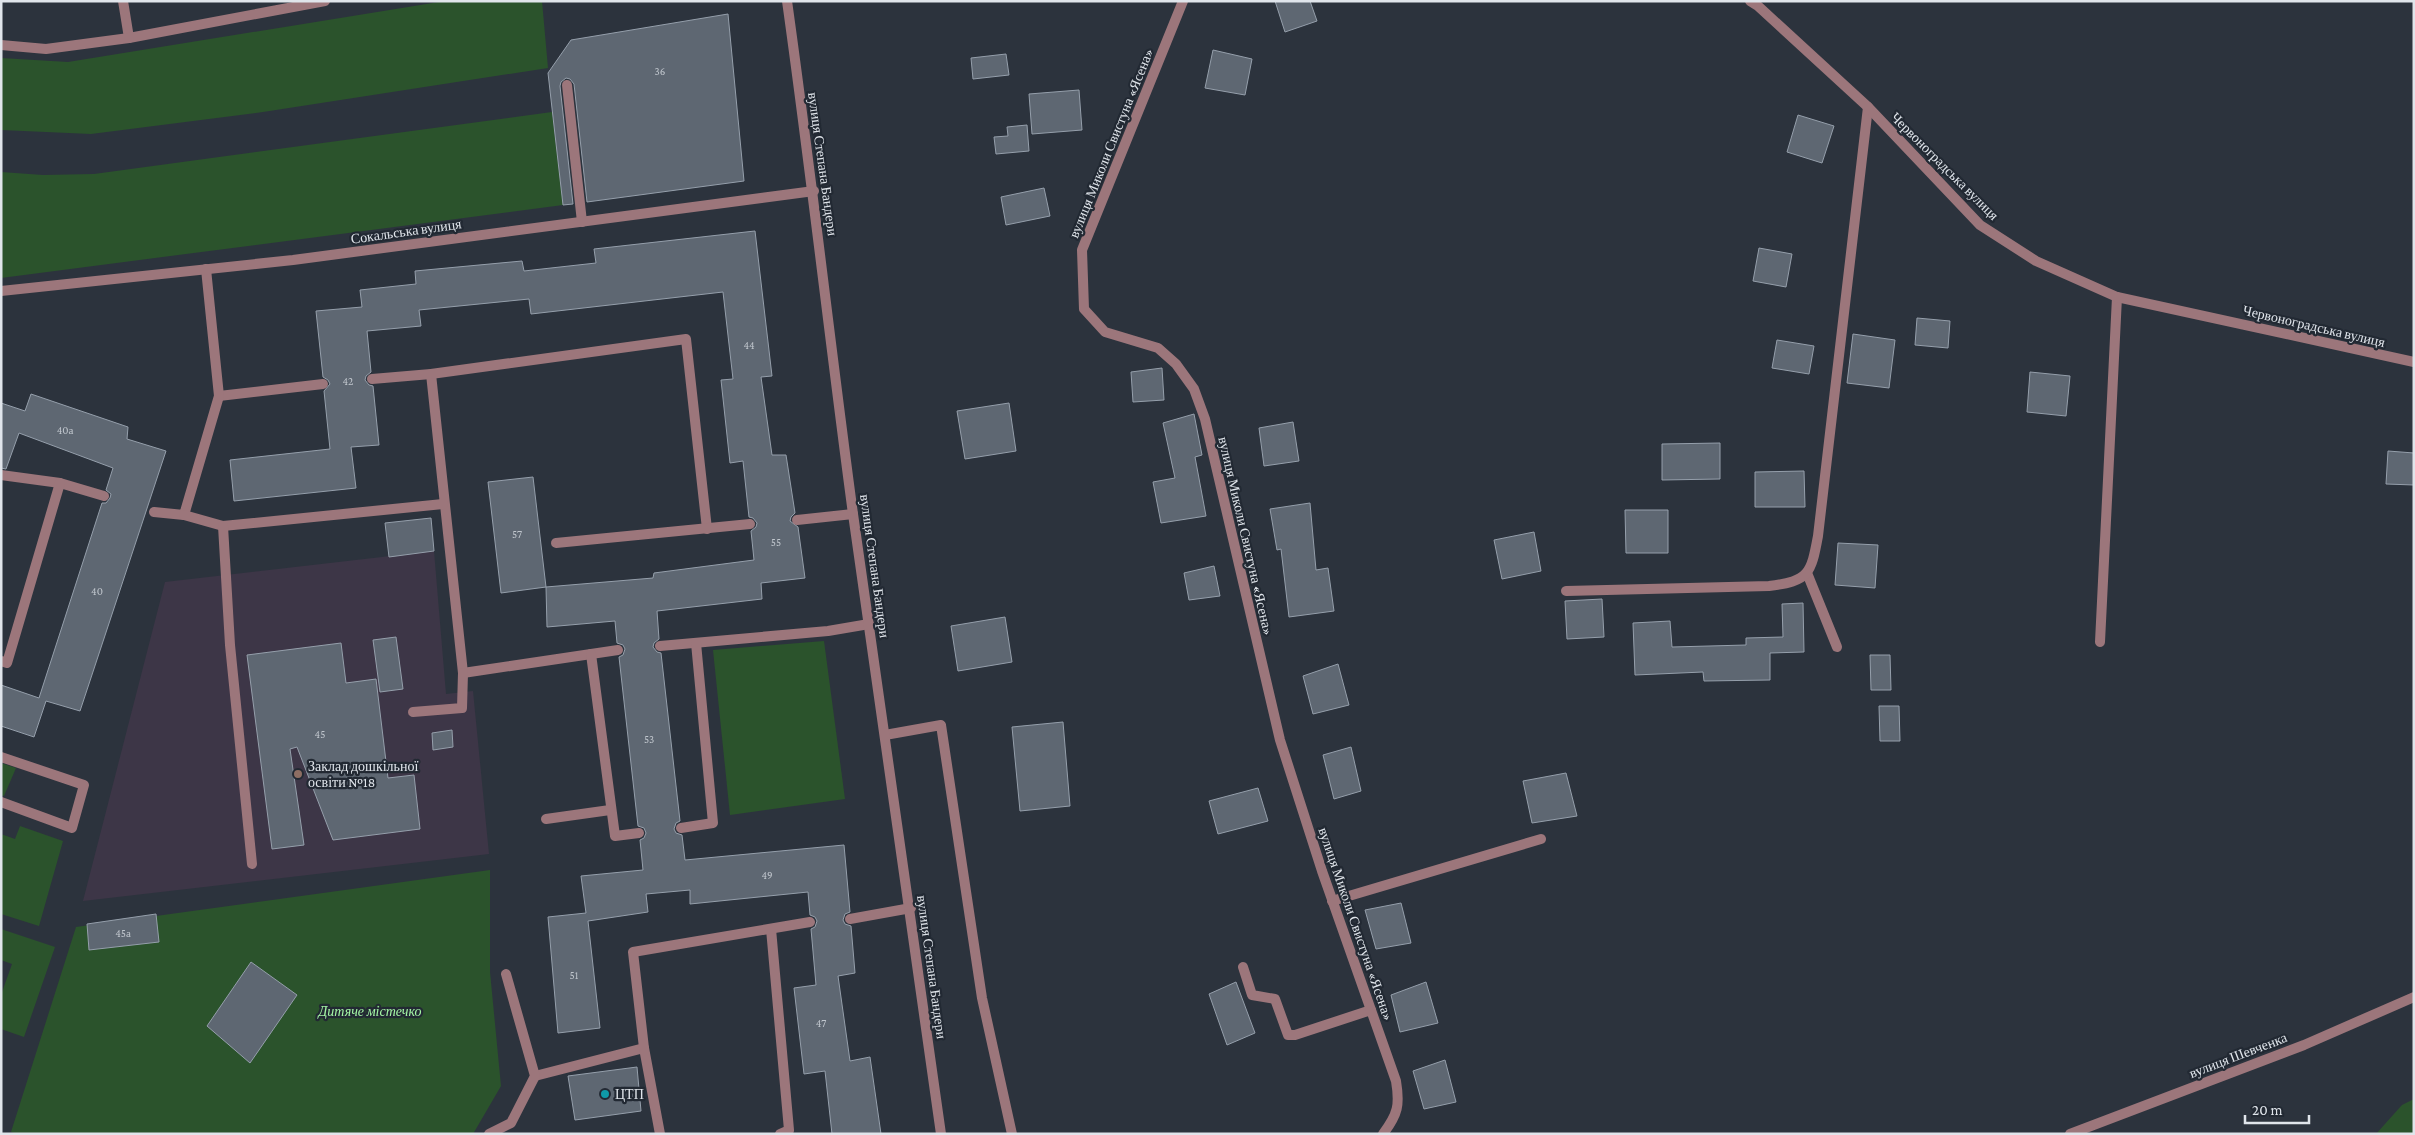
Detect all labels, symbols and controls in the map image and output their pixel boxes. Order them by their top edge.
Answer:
street label: вулиця Миколи Свистуна «Ясена» [1066,46,1156,240]
house number: 36 [655,65,665,77]
street label: вулиця Степана Бандери [805,91,841,237]
street label: Червоноградська вулиця [1888,109,2002,223]
street label: Сокальська вулиця [350,215,463,247]
street label: Червоноградська вулиця [2241,302,2387,350]
house number: 44 [743,339,755,351]
house number: 42 [343,375,353,387]
house number: 40а [57,424,73,436]
street label: вулиця Миколи Свистуна «Ясена» [1215,435,1277,637]
street label: вулиця Степана Бандери [857,493,893,639]
house number: 57 [512,528,522,540]
house number: 55 [771,536,781,548]
house number: 40 [91,585,103,597]
house number: 45 [315,728,325,740]
house number: 53 [644,733,654,745]
place label: Заклад дошкільної освіти №18 [308,758,418,790]
marker: Заклад дошкільної освіти №18 [292,768,304,780]
street label: вулиця Миколи Свистуна «Ясена» [1315,825,1397,1023]
house number: 49 [761,869,773,881]
street label: вулиця Степана Бандери [914,894,950,1040]
house number: 45а [115,927,131,939]
house number: 51 [570,969,579,981]
park label: Дитяче містечко [316,1003,422,1019]
house number: 47 [816,1017,826,1029]
street label: вулиця Шевченка [2187,1029,2290,1081]
place label: ЦТП [615,1086,644,1102]
marker: ЦТП [599,1088,611,1100]
scale bar [2245,1092,2309,1124]
text: 20 m [2252,1102,2283,1118]

